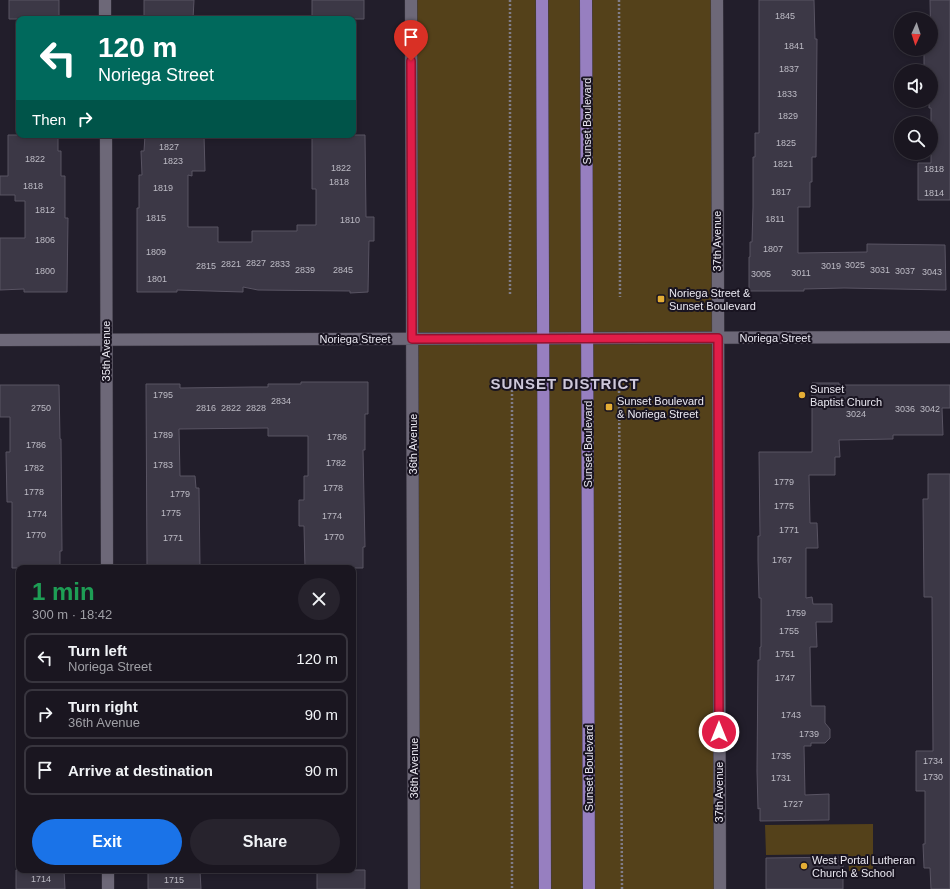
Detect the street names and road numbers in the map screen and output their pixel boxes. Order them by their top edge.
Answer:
street label: Sunset Boulevard [581,78,593,164]
street label: 37th Avenue [711,211,723,271]
street label: 35th Avenue [100,321,112,381]
street label: Noriega Street [740,332,810,344]
street label: Noriega Street [320,333,390,345]
street label: Sunset Boulevard [582,401,594,487]
street label: 36th Avenue [407,414,419,474]
street label: Sunset Boulevard [583,725,595,811]
street label: 36th Avenue [408,738,420,798]
street label: 37th Avenue [713,762,725,822]

